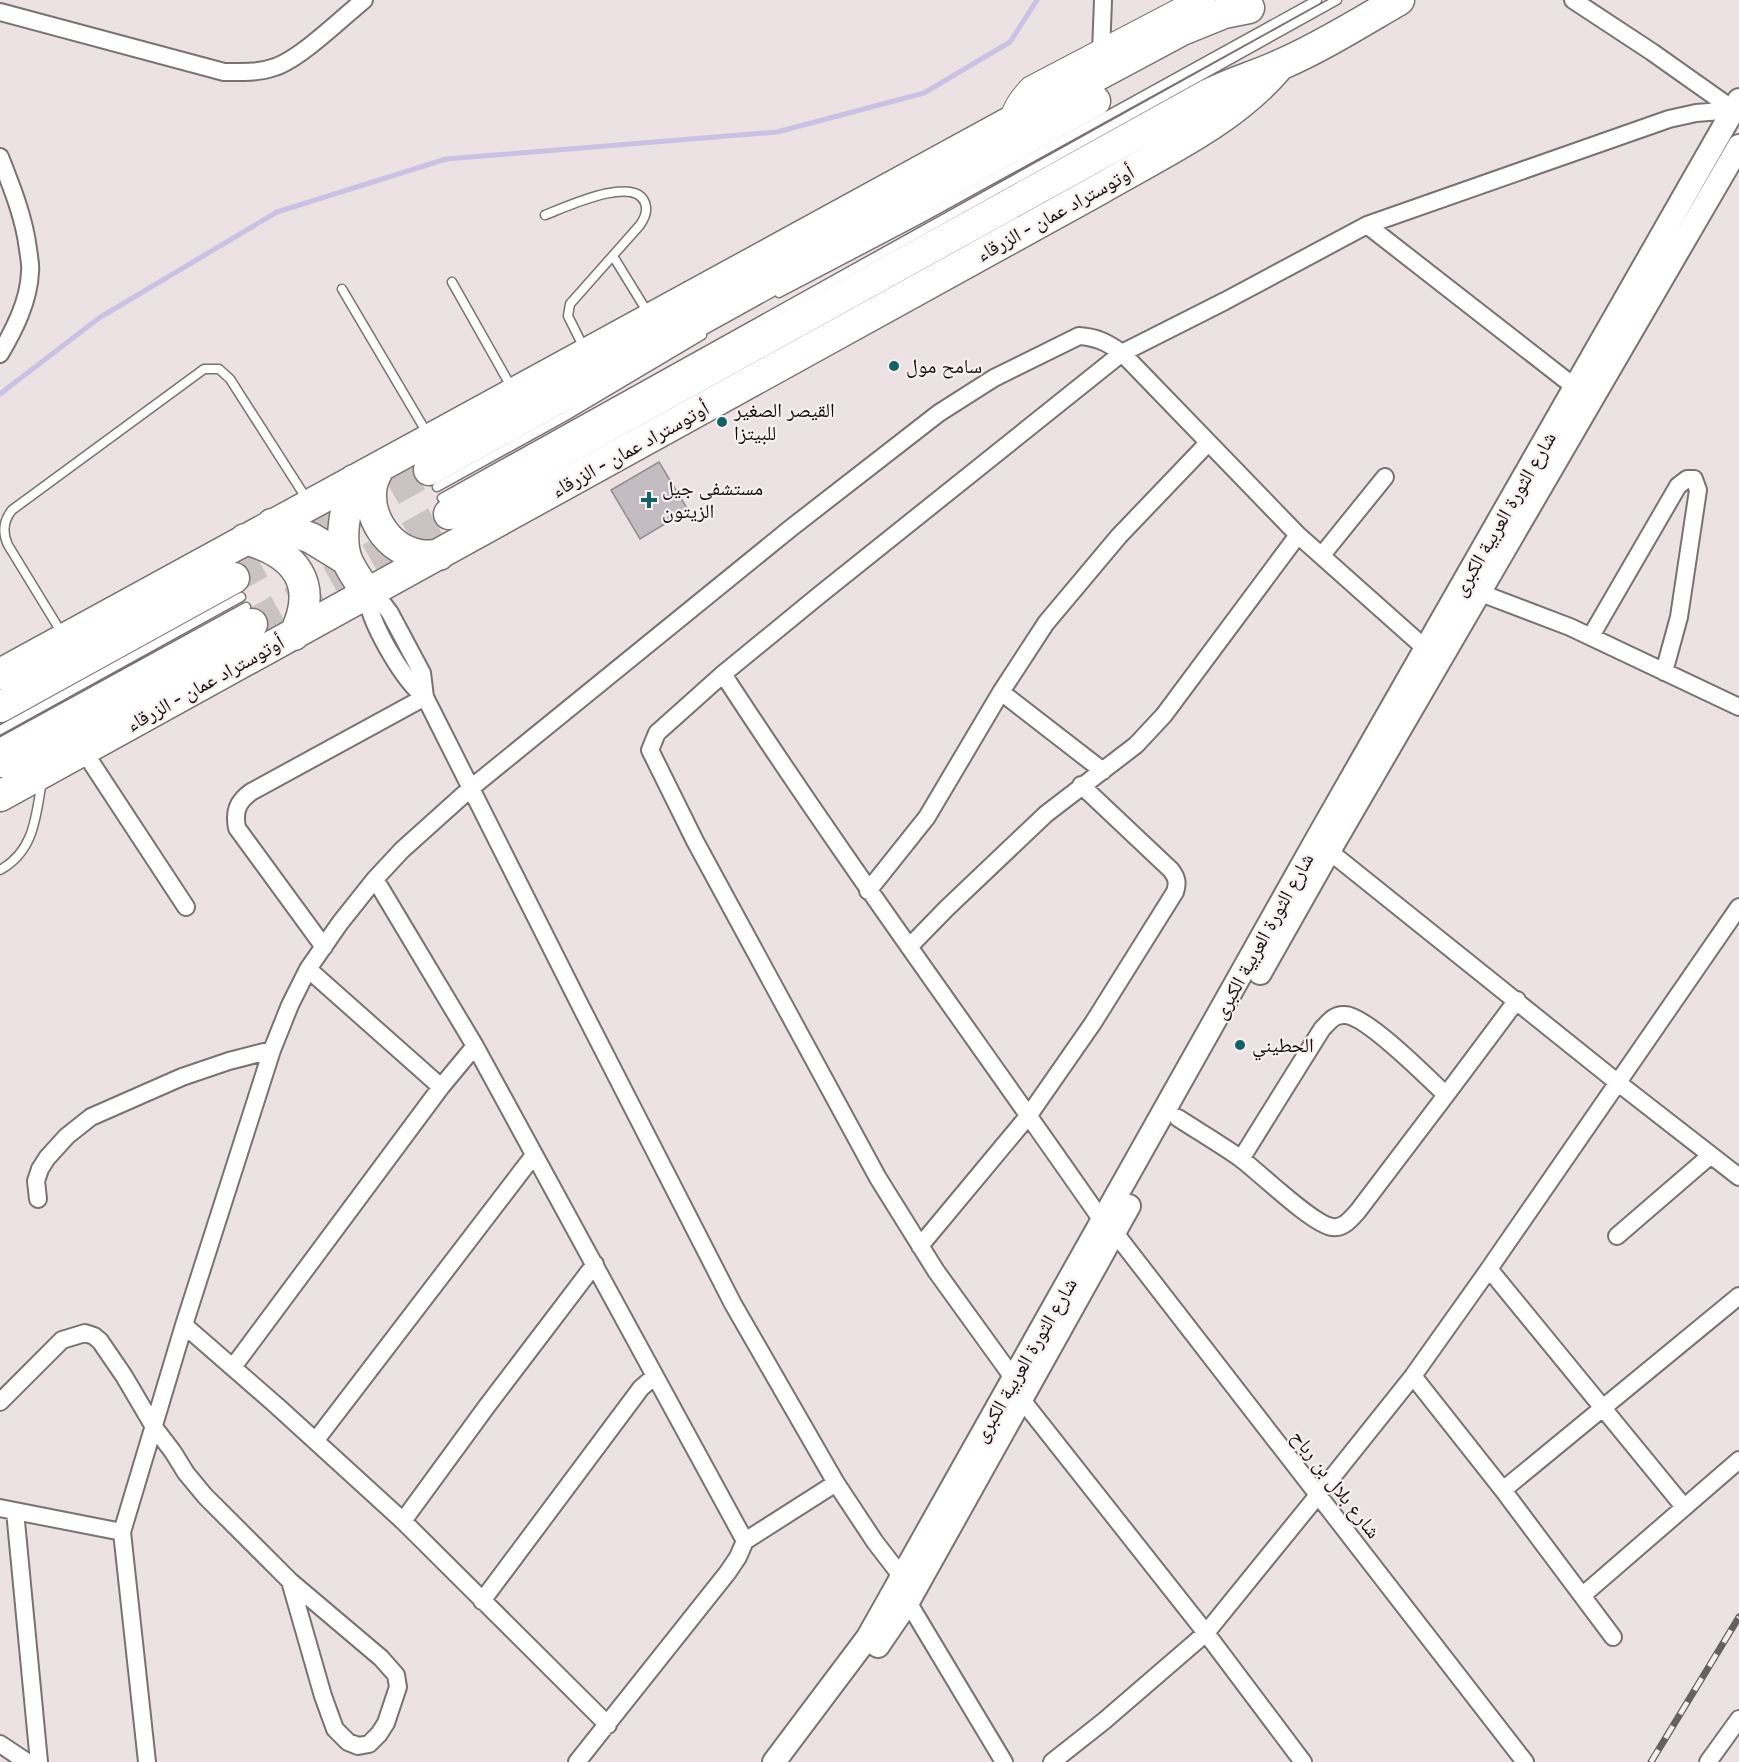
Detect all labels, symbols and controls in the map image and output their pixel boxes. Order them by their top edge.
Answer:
street label: أوتوستراد عمان - الزرقاء [971,159,1138,266]
place label: سامح مول [906,353,982,379]
marker: سامح مول [887,359,901,373]
street label: أوتوستراد عمان - الزرقاء [546,395,713,502]
place label: القيصر الصغير للبيتزا [733,397,835,445]
marker: القيصر الصغير للبيتزا [715,415,729,429]
street label: شارع الثورة العربية الكبرى [1446,427,1562,601]
place label: مستشفى جيل الزيتون [662,475,763,523]
marker: مستشفى جيل الزيتون [640,491,658,509]
street label: أوتوستراد عمان - الزرقاء [121,629,288,736]
street label: شارع الثورة العربية الكبرى [1207,848,1319,1024]
place label: الحطيني [1252,1032,1314,1061]
marker: الحطيني [1233,1038,1247,1052]
street label: شارع الثورة العربية الكبرى [967,1273,1083,1447]
street label: شارع بلال بن رباح [1285,1424,1387,1544]

